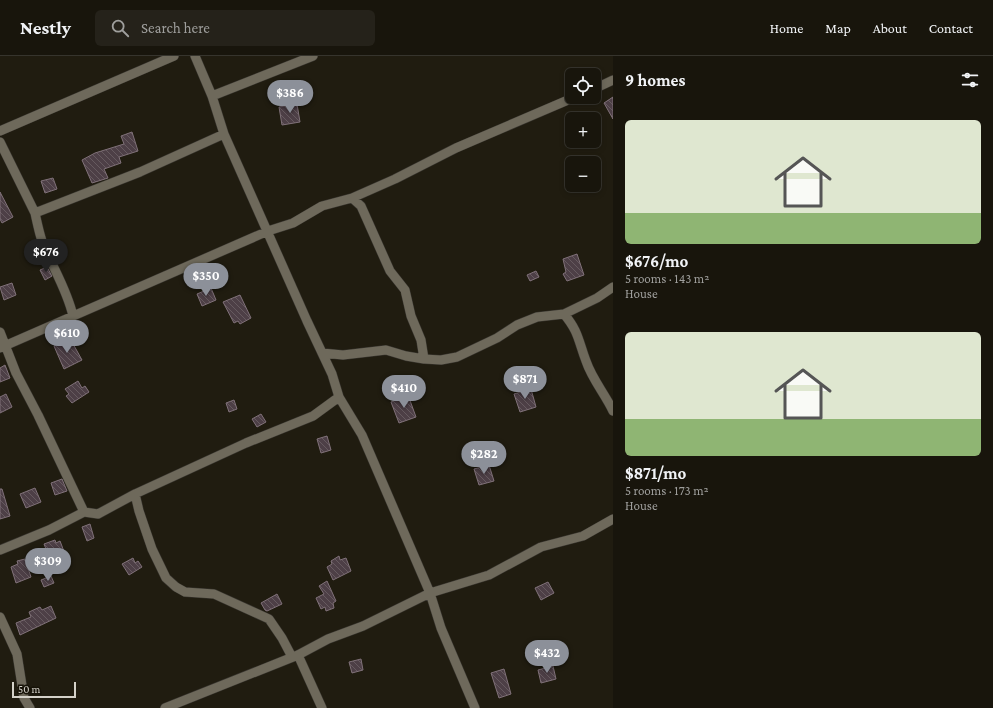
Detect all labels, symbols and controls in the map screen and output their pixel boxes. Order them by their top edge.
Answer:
search box [95,10,375,46]
text: Nestly [20,17,71,38]
icon: search [109,17,131,39]
text: Search here [141,20,210,36]
text: Home [770,20,803,36]
text: Map [825,20,851,36]
text: About [873,20,907,36]
text: Contact [929,20,973,36]
map controls [565,68,601,192]
button: locate [565,68,601,104]
icon: filters [959,69,981,91]
text: 9 homes [625,71,685,90]
pin: $386 [266,80,314,114]
text: $386 [276,85,304,100]
button: + [565,112,601,148]
icon: home [767,146,839,218]
button: − [565,156,601,192]
pin: $676 [22,239,70,273]
text: $676 [33,244,59,259]
text: $676/mo [625,252,688,271]
pin: $350 [182,263,230,297]
text: $350 [192,268,220,283]
text: 5 rooms · 143 m² [625,271,709,286]
text: House [625,286,658,301]
pin: $610 [43,320,91,354]
text: $610 [54,325,80,340]
icon: home [767,358,839,430]
pin: $871 [501,366,549,400]
text: $871 [513,371,537,386]
pin: $410 [380,375,428,409]
text: $410 [391,380,417,395]
pin: $282 [460,441,508,475]
text: $282 [470,446,498,461]
text: $871/mo [625,464,686,483]
text: 5 rooms · 173 m² [625,483,709,498]
text: House [625,498,658,513]
pin: $309 [24,548,72,582]
text: $309 [34,553,62,568]
pin: $432 [523,640,571,674]
text: $432 [534,645,560,660]
scale bar [12,680,76,699]
text: 50 m [18,683,40,695]

